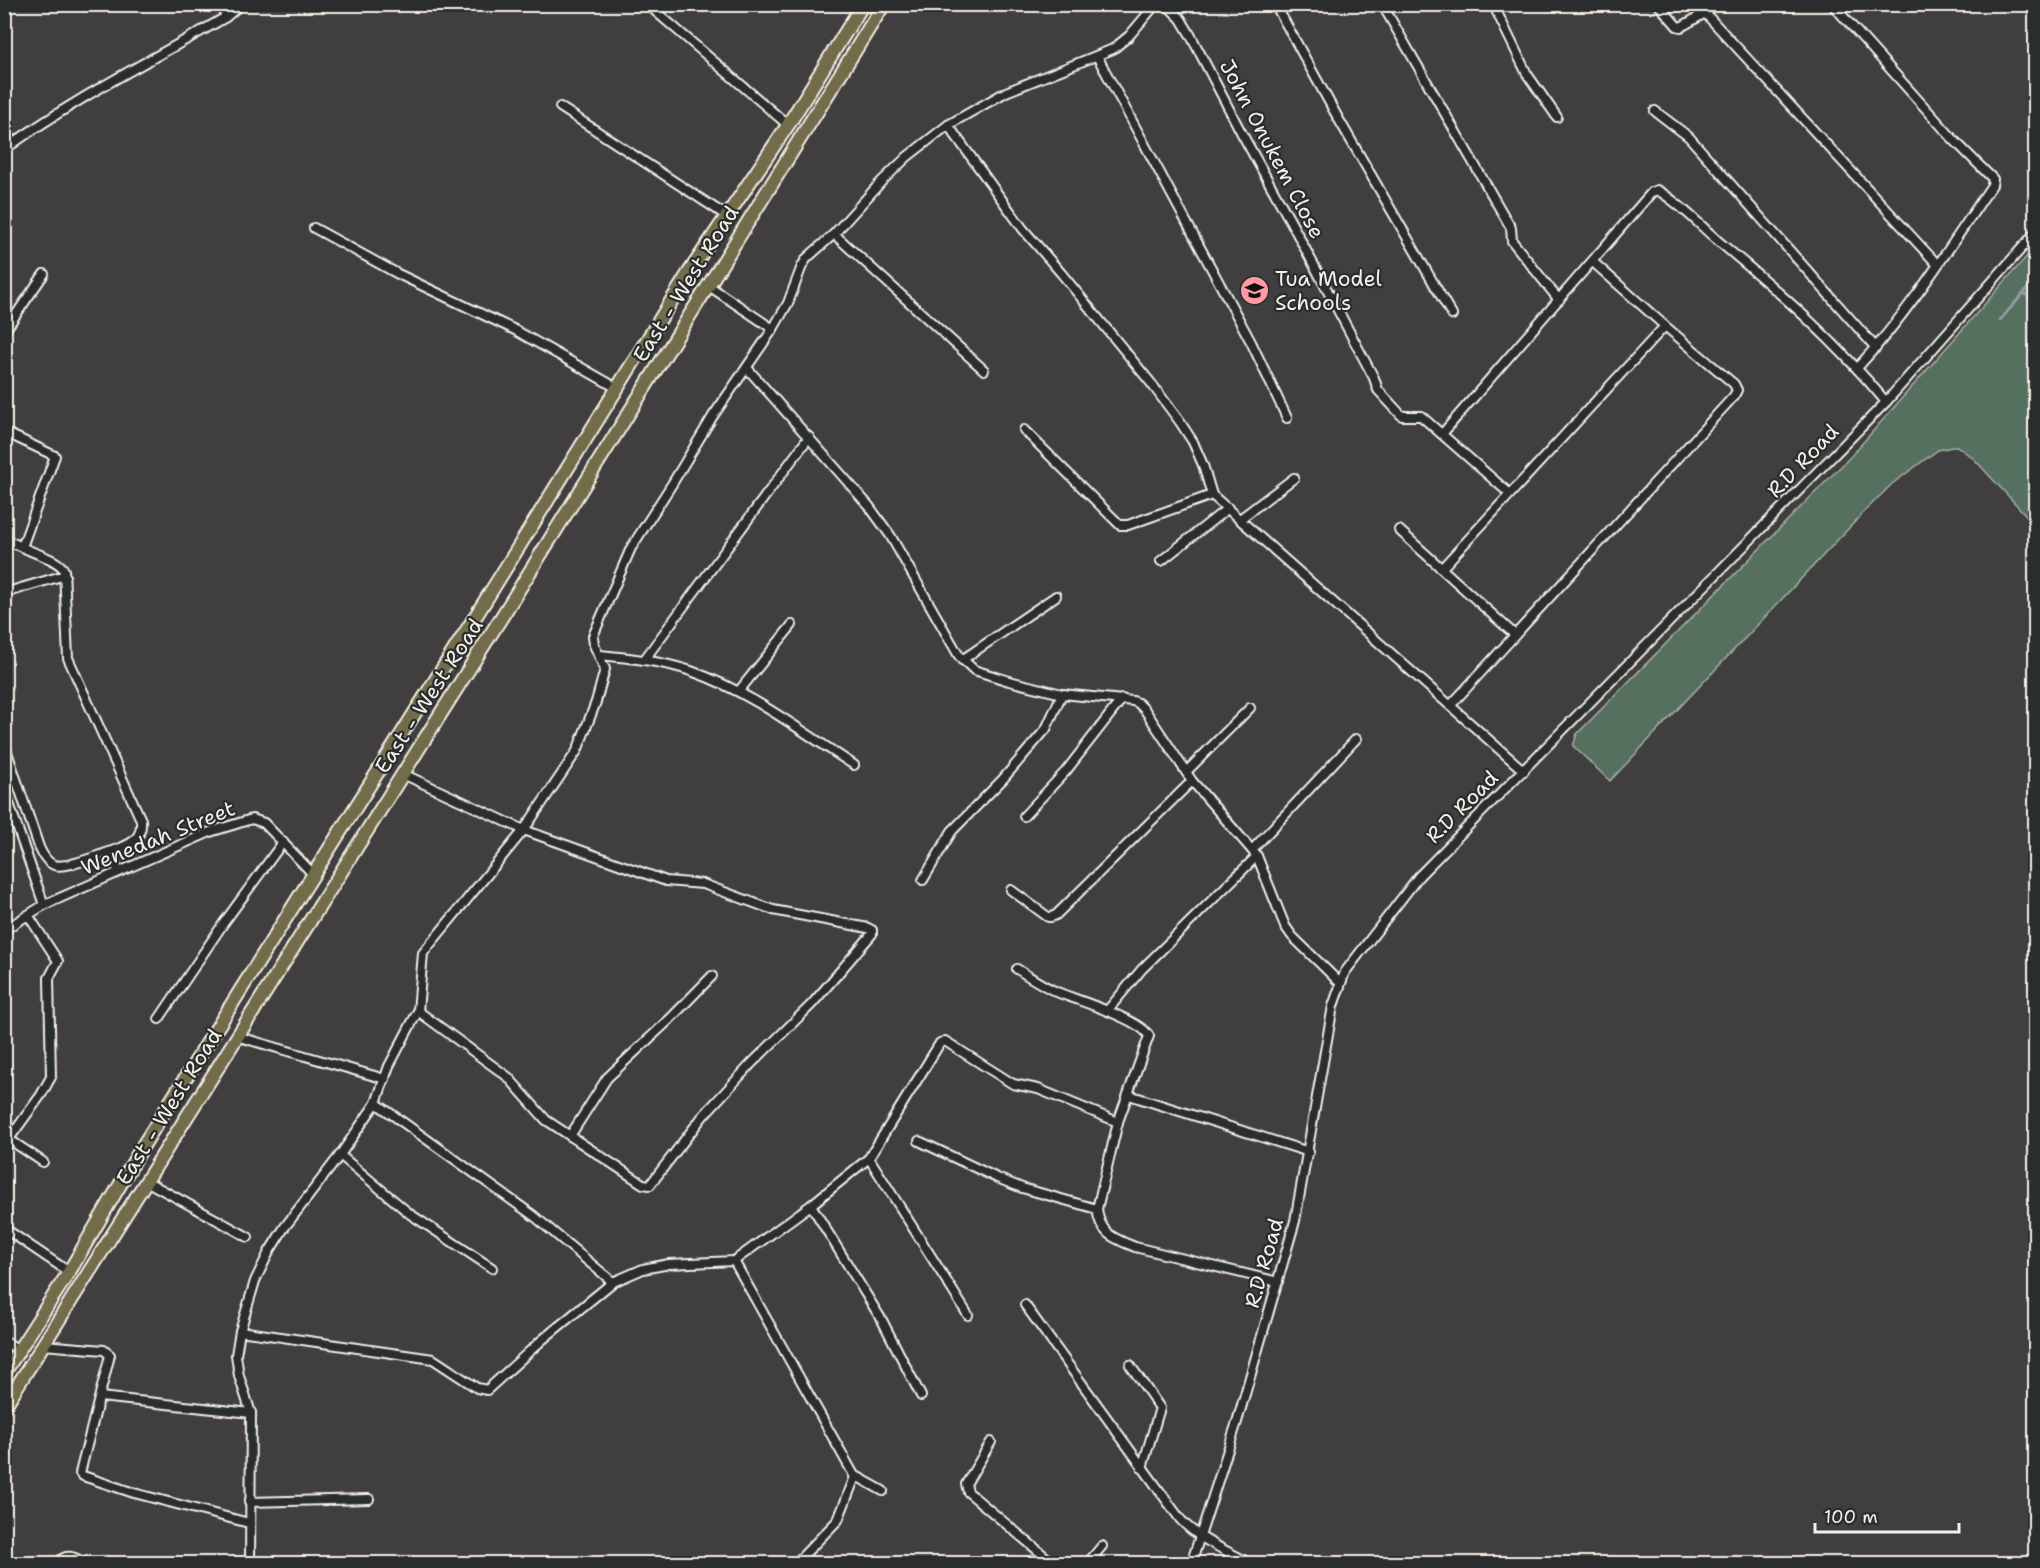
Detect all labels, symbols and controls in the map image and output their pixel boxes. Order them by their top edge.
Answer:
street label: John Onukem Close [1213,55,1331,243]
street label: East - West Road [627,201,745,367]
place label: Tua Model Schools [1275,265,1382,317]
school or university icon: Tua Model Schools [1238,275,1270,307]
street label: R.D Road [1761,418,1845,504]
street label: East - West Road [368,613,490,779]
street label: R.D Road [1420,765,1504,849]
street label: Wenedah Street [77,794,239,882]
street label: East - West Road [110,1024,228,1190]
street label: R.D Road [1238,1215,1290,1311]
scale bar [1815,1496,1959,1534]
text: 100 m [1824,1505,1878,1529]

